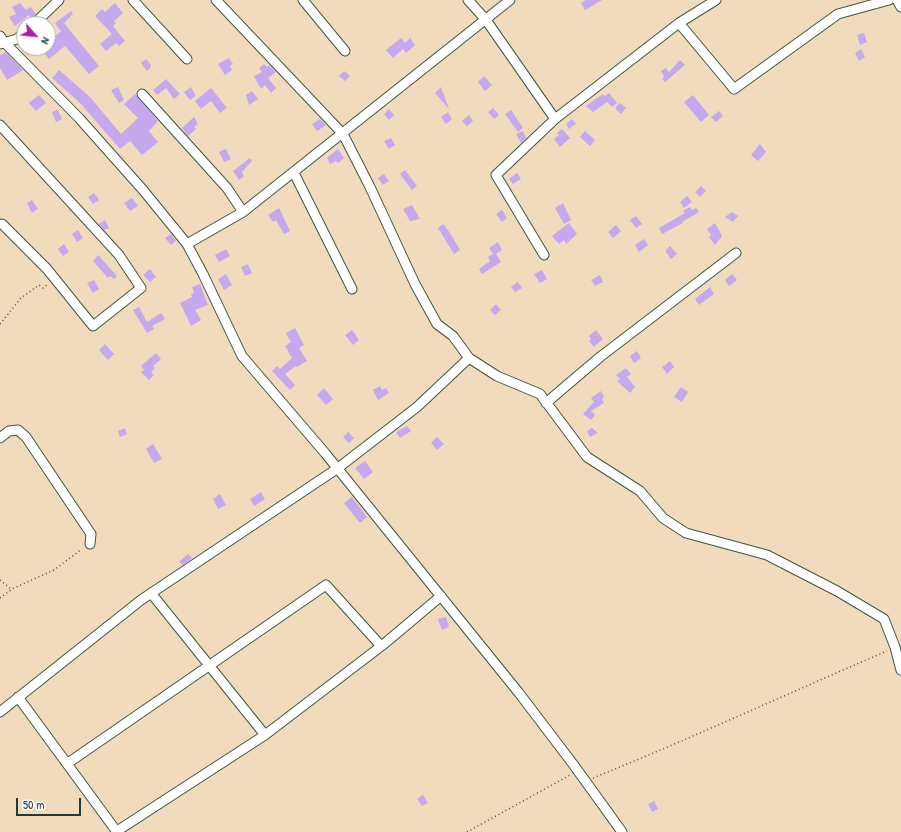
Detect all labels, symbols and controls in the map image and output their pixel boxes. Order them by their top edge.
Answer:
north arrow [16,16,56,56]
text: N [38,35,53,47]
scale bar [18,790,83,816]
text: 50 m [23,796,44,813]

